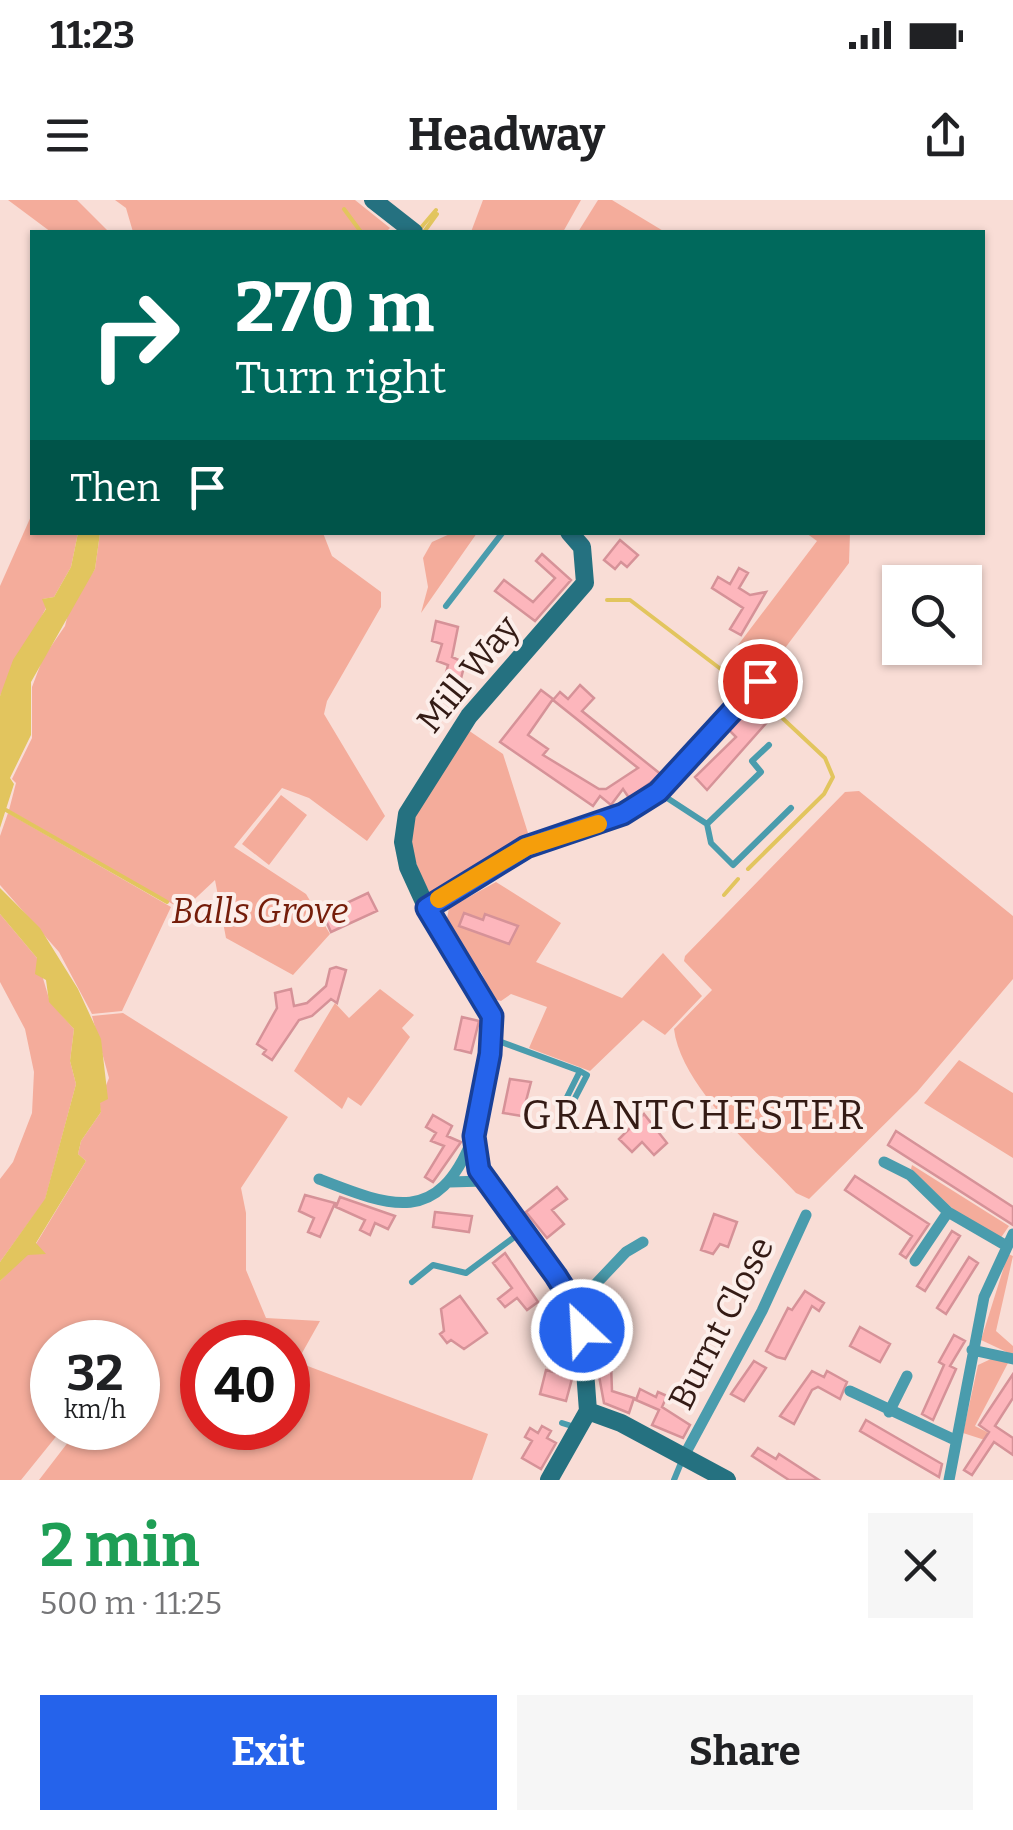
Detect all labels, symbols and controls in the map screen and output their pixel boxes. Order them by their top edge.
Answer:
text: 11:23 [50,12,135,58]
icon: menu [40,108,95,163]
text: Headway [408,108,605,162]
icon: share [918,108,973,163]
text: 270 m [235,266,434,350]
icon: right [70,270,200,400]
text: Turn right [235,351,447,405]
icon: arrive [180,460,235,515]
text: Then [70,465,160,511]
map controls [882,565,982,665]
button: search [882,565,982,665]
street label: Mill Way [408,607,528,741]
pin [718,639,803,724]
icon: arrive [733,654,788,709]
park label: Balls Grove [172,890,348,932]
district label: GRANTCHESTER [522,1092,866,1140]
street label: Burnt Close [660,1230,782,1416]
position arrow [530,1278,634,1382]
speed limit sign: 40 [180,1320,310,1450]
text: 32 [67,1343,123,1403]
text: km/h [64,1395,126,1425]
text: 2 min [40,1510,200,1582]
button: close [868,1513,973,1618]
text: 500 m · 11:25 [40,1584,222,1622]
button: Exit [40,1695,497,1810]
button: Share [517,1695,973,1810]

